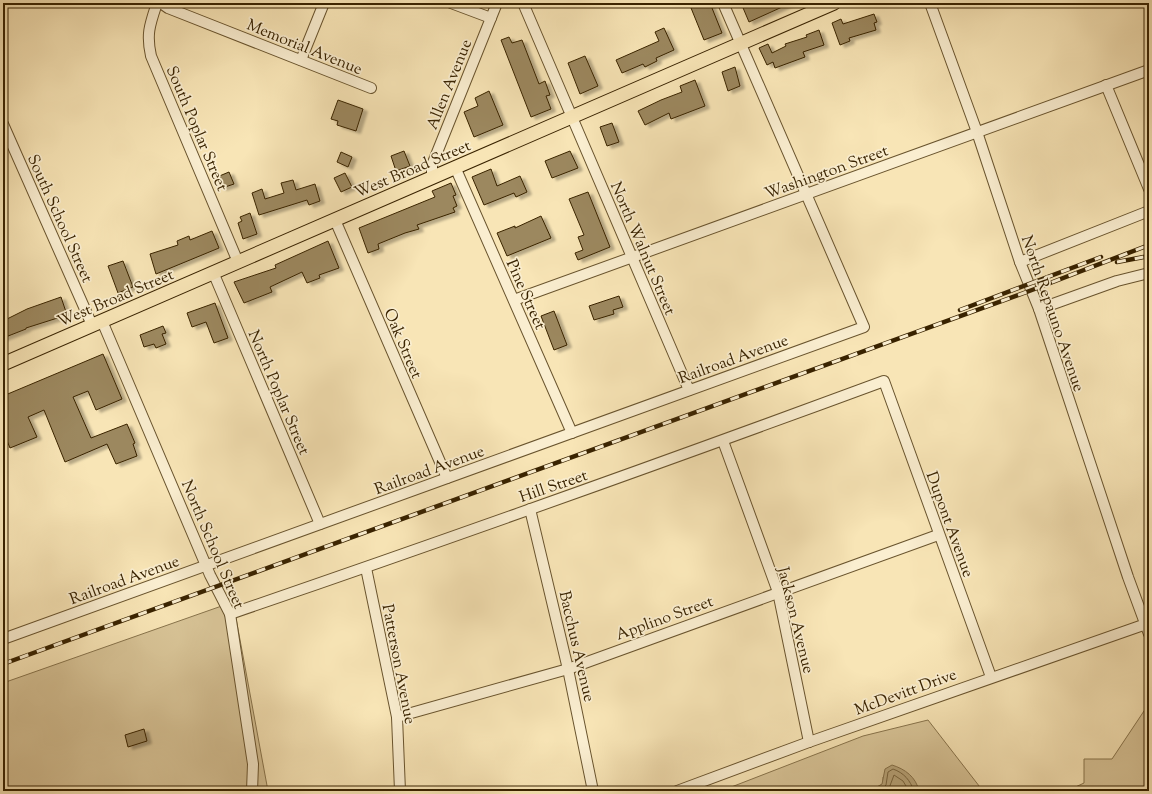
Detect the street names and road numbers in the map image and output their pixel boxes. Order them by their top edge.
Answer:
street label: Memorial Avenue [243,15,365,82]
street label: Allen Avenue [422,36,479,134]
street label: South Poplar Street [159,63,233,196]
street label: West Broad Street [351,135,475,205]
street label: Washington Street [762,140,892,206]
street label: South School Street [20,151,98,287]
street label: North Walnut Street [603,179,680,320]
street label: North Repauno Avenue [1014,233,1089,395]
street label: Pine Street [499,256,551,334]
street label: West Broad Street [54,264,178,334]
street label: Oak Street [377,305,427,383]
street label: North Poplar Street [241,327,315,459]
street label: Railroad Avenue [676,330,792,391]
street label: Railroad Avenue [372,441,488,502]
street label: Hill Street [517,465,592,510]
street label: Dupont Avenue [919,469,978,581]
street label: North School Street [174,477,249,614]
street label: Railroad Avenue [67,551,183,612]
street label: Jackson Avenue [770,564,819,676]
street label: Bacchus Avenue [552,589,600,704]
street label: Applino Street [613,591,717,648]
street label: Patterson Avenue [375,603,420,726]
street label: McDevitt Drive [852,664,960,722]

